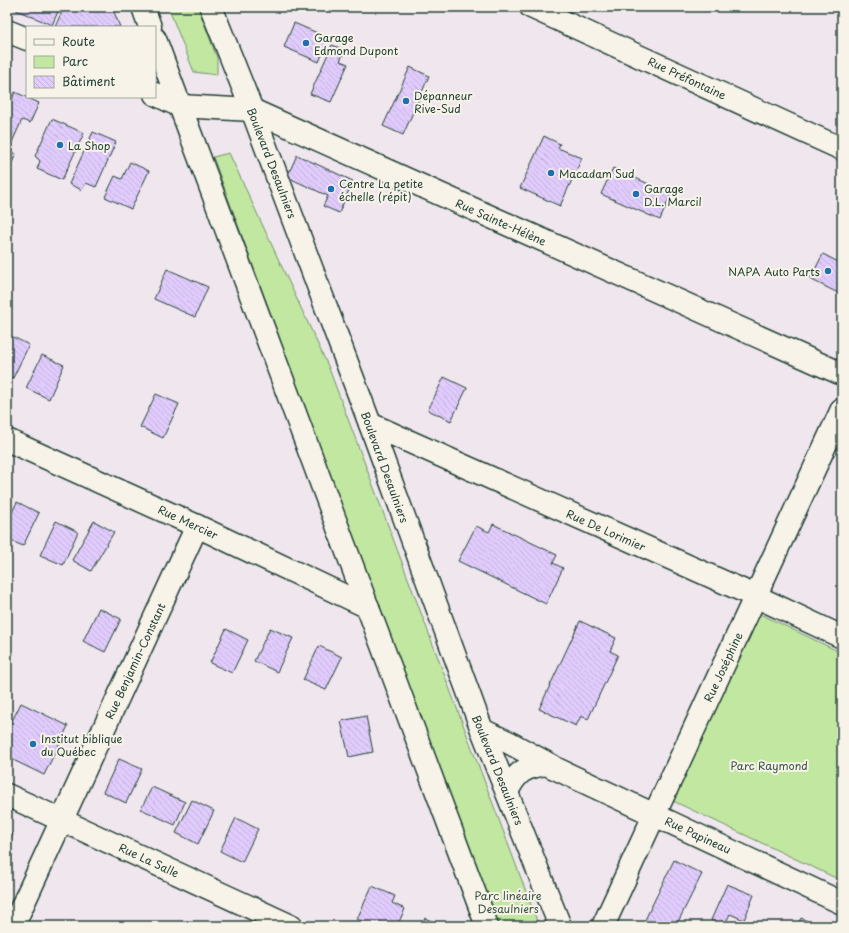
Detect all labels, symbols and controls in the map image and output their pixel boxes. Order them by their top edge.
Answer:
legend [26,26,156,98]
place label: Garage Edmond Dupont [314,29,399,59]
text: Route [62,32,95,50]
marker: Garage Edmond Dupont [301,38,311,48]
text: Parc [62,52,88,70]
street label: Rue Préfontaine [645,52,729,104]
text: Bâtiment [62,72,115,90]
place label: Dépanneur Rive-Sud [414,87,473,117]
marker: Dépanneur Rive-Sud [401,96,411,106]
street label: Boulevard Desaulniers [243,105,301,221]
place label: La Shop [68,137,111,154]
marker: La Shop [55,140,65,150]
place label: Macadam Sud [559,165,635,182]
marker: Macadam Sud [546,168,556,178]
place label: Centre La petite échelle (répit) [339,175,423,205]
place label: Garage D.L. Marcil [644,180,702,210]
marker: Centre La petite échelle (répit) [326,184,336,194]
marker: Garage D.L. Marcil [631,189,641,199]
street label: Rue Sainte-Hélène [453,194,549,250]
place label: NAPA Auto Parts [728,263,820,280]
marker: NAPA Auto Parts [823,266,833,276]
street label: Boulevard Desaulniers [357,409,413,525]
street label: Rue Mercier [155,501,221,543]
street label: Rue De Lorimier [564,505,648,555]
street label: Rue Benjamin-Constant [101,600,170,722]
street label: Rue Joséphine [699,629,747,705]
street label: Boulevard Desaulniers [468,712,528,828]
place label: Institut biblique du Québec [41,730,123,760]
marker: Institut biblique du Québec [28,739,38,749]
park label: Parc Raymond [730,757,808,774]
street label: Rue Papineau [662,812,734,858]
street label: Rue La Salle [116,839,182,881]
park label: Parc linéaire Desaulniers [474,887,542,917]

